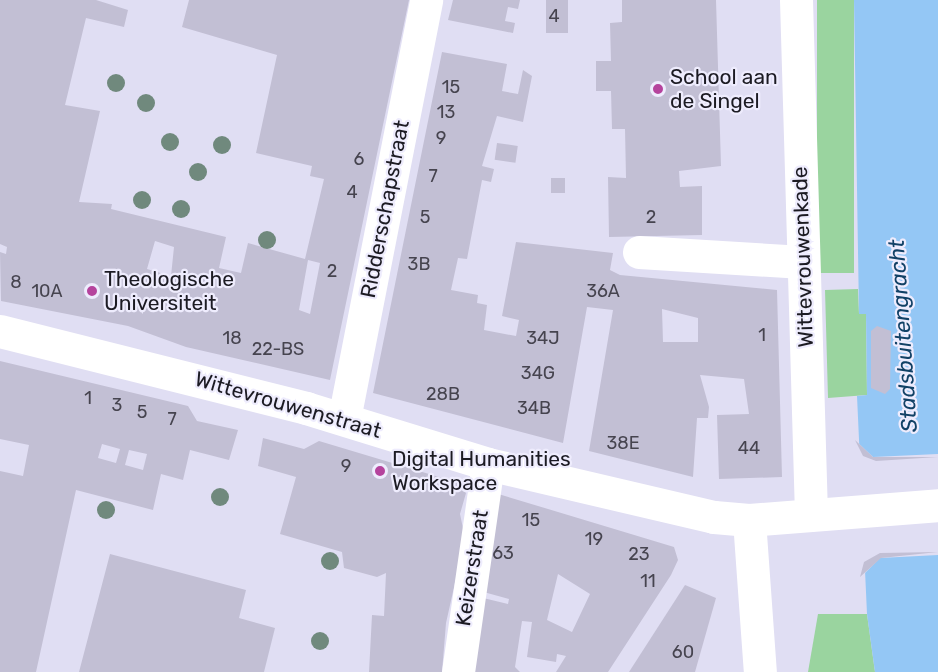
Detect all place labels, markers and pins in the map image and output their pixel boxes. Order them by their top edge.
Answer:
place label: School aan de Singel [670,64,778,114]
marker: School aan de Singel [651,82,665,96]
place label: Theologische Universiteit [104,266,234,316]
marker: Theologische Universiteit [85,284,99,298]
place label: Digital Humanities Workspace [392,446,571,496]
marker: Digital Humanities Workspace [373,464,387,478]

